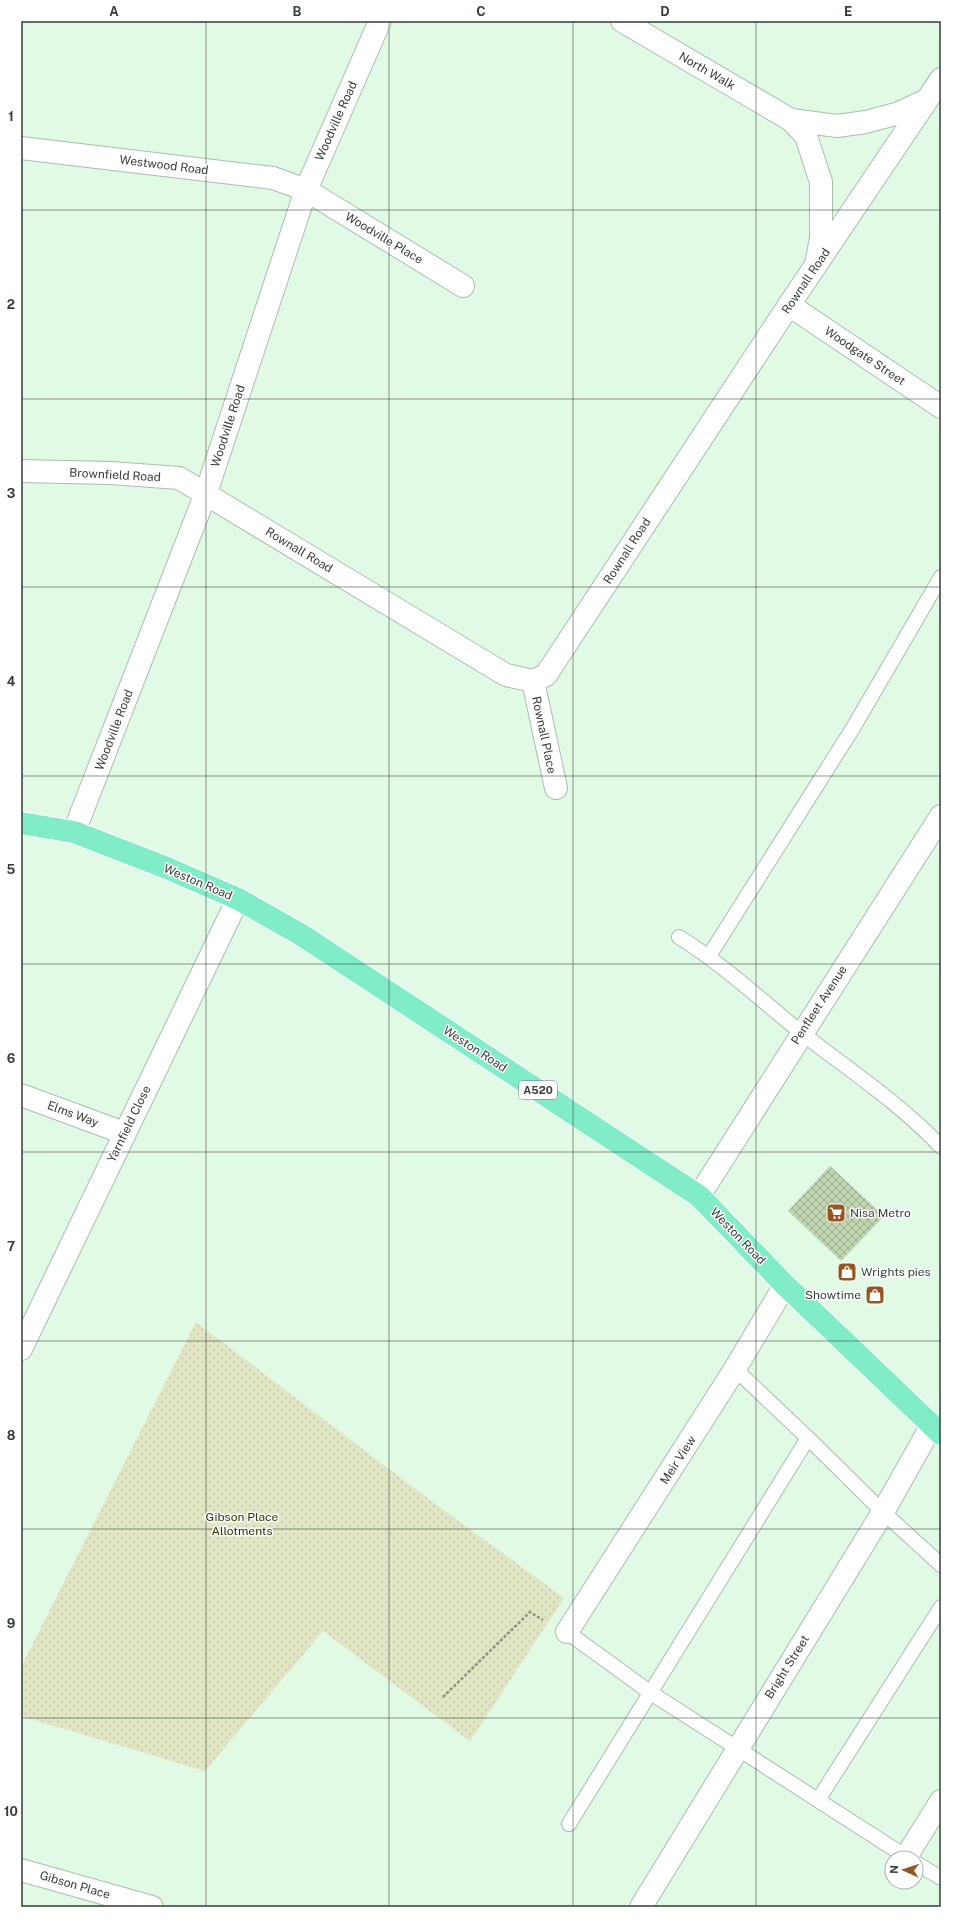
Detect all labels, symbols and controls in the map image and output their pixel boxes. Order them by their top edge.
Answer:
text: A [109,4,119,19]
text: B [293,4,302,19]
text: C [476,4,486,19]
text: D [660,4,670,19]
text: E [844,4,852,19]
street label: North Walk [676,49,738,93]
street label: Woodville Road [312,79,360,163]
text: 1 [8,109,14,124]
street label: Westwood Road [119,153,209,177]
street label: Woodville Place [343,209,426,267]
street label: Rownall Road [779,246,833,316]
text: 2 [7,297,15,312]
street label: Woodgate Street [822,324,908,388]
street label: Woodville Road [208,383,248,469]
street label: Brownfield Road [69,466,161,484]
text: 3 [7,486,16,501]
street label: Rownall Road [600,515,654,587]
street label: Rownall Road [263,524,335,576]
text: 4 [7,674,16,689]
street label: Woodville Road [92,688,136,772]
street label: Rownall Place [529,695,559,775]
street label: Weston Road [162,861,234,903]
text: 5 [7,862,16,877]
street label: Penfleet Avenue [788,963,850,1047]
street label: Weston Road [441,1023,509,1075]
text: 6 [7,1051,16,1066]
road number: A520 [519,1081,557,1099]
street label: Yarnfield Close [104,1083,154,1165]
street label: Elms Way [45,1098,101,1130]
supermarket icon: Nisa Metro [825,1202,847,1224]
street label: Weston Road [708,1205,768,1267]
place label: Nisa Metro [850,1206,911,1220]
text: 7 [7,1239,15,1254]
shop icon: Wrights pies [836,1261,858,1283]
place label: Wrights pies [861,1265,931,1279]
shop icon: Showtime [864,1284,886,1306]
place label: Showtime [805,1288,861,1302]
text: 8 [7,1428,16,1443]
street label: Meir View [657,1433,699,1487]
park label: Gibson Place Allotments [206,1510,279,1538]
text: 9 [7,1616,15,1631]
street label: Bright Street [762,1632,812,1701]
text: 10 [4,1804,18,1819]
north arrow [884,1850,924,1890]
text: N [888,1865,900,1874]
street label: Gibson Place [38,1868,112,1902]

